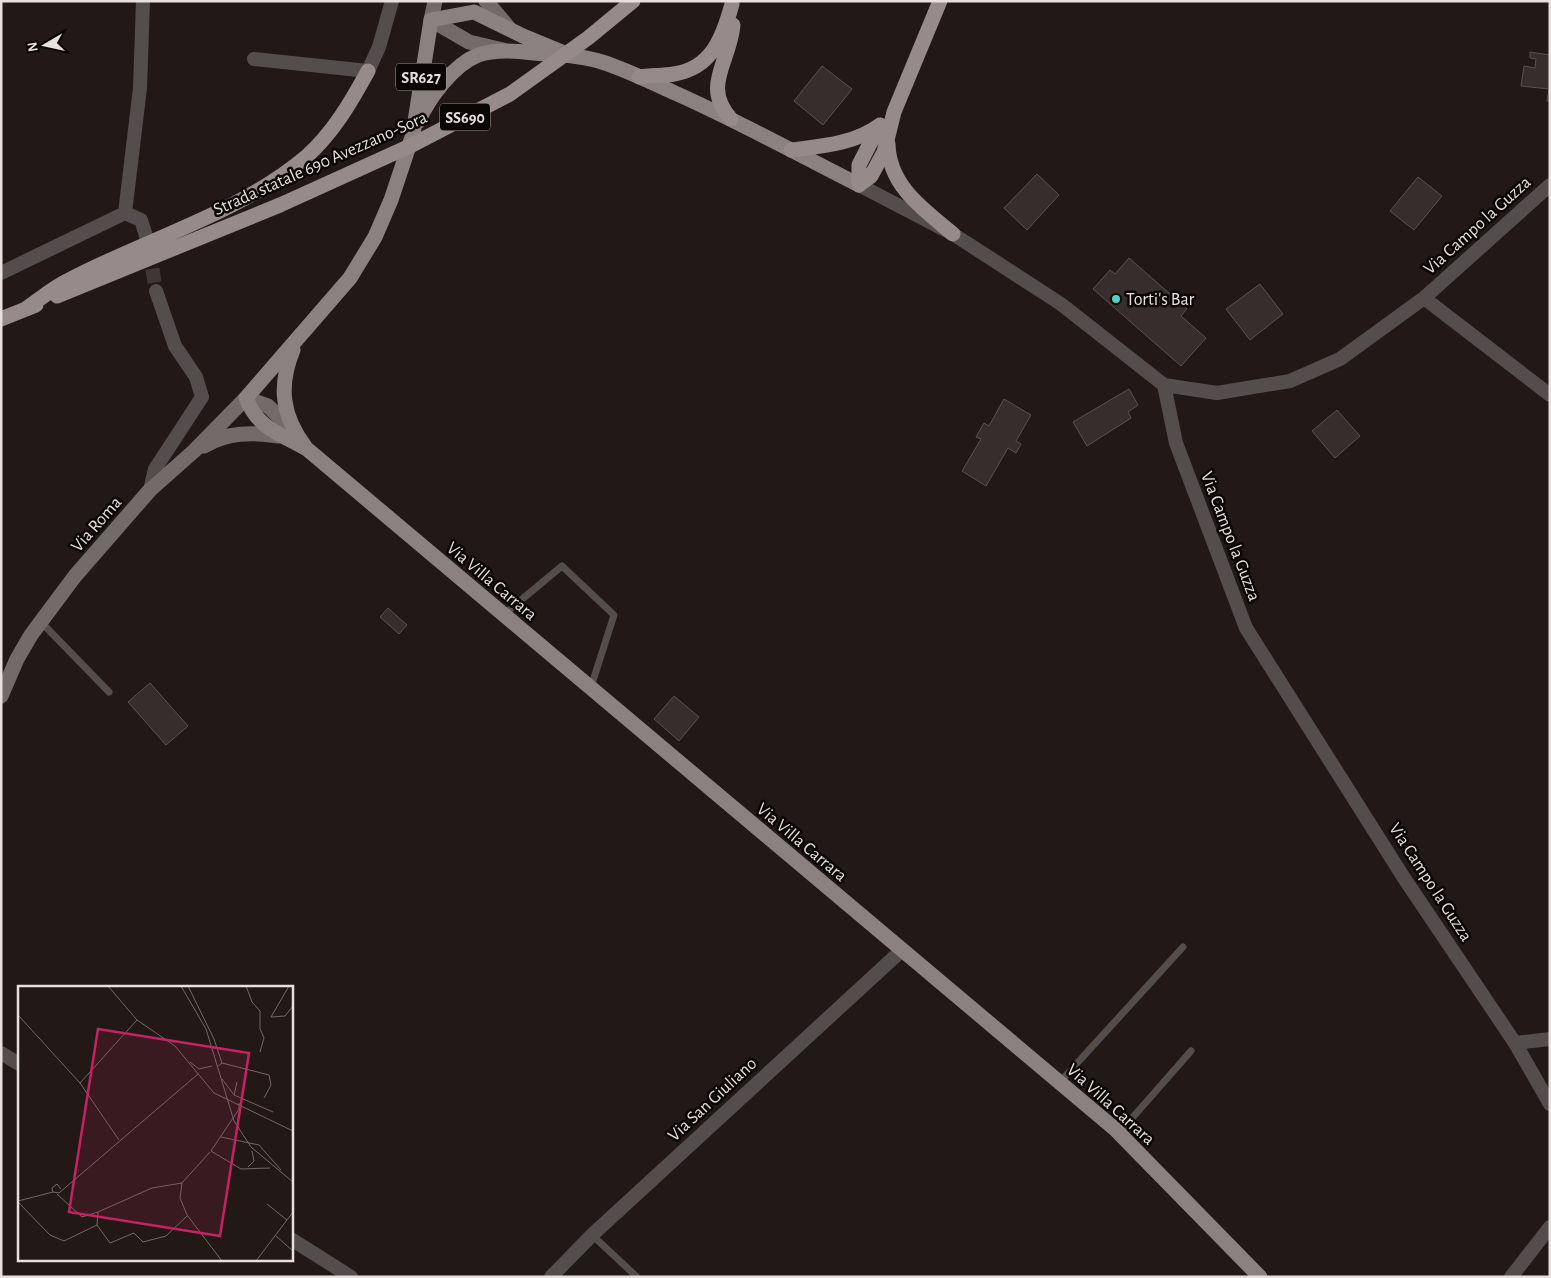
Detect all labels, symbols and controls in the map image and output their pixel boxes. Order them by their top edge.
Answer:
north arrow [20,20,70,70]
text: N [25,41,41,53]
road number: SR627 [396,64,446,90]
road number: SS690 [440,104,490,130]
street label: Strada statale 690 Avezzano-Sora [211,109,430,219]
street label: Via Campo la Guzza [1421,173,1535,278]
place label: Torti's Bar [1126,291,1195,309]
marker: Torti's Bar [1110,293,1122,305]
street label: Via Campo la Guzza [1197,469,1263,604]
street label: Via Roma [68,494,125,556]
street label: Via Villa Carrara [443,539,540,625]
street label: Via Villa Carrara [753,800,850,886]
street label: Via Campo la Guzza [1385,820,1475,945]
inset map [18,986,292,1260]
street label: Via San Giuliano [665,1054,761,1145]
street label: Via Villa Carrara [1063,1061,1158,1149]

